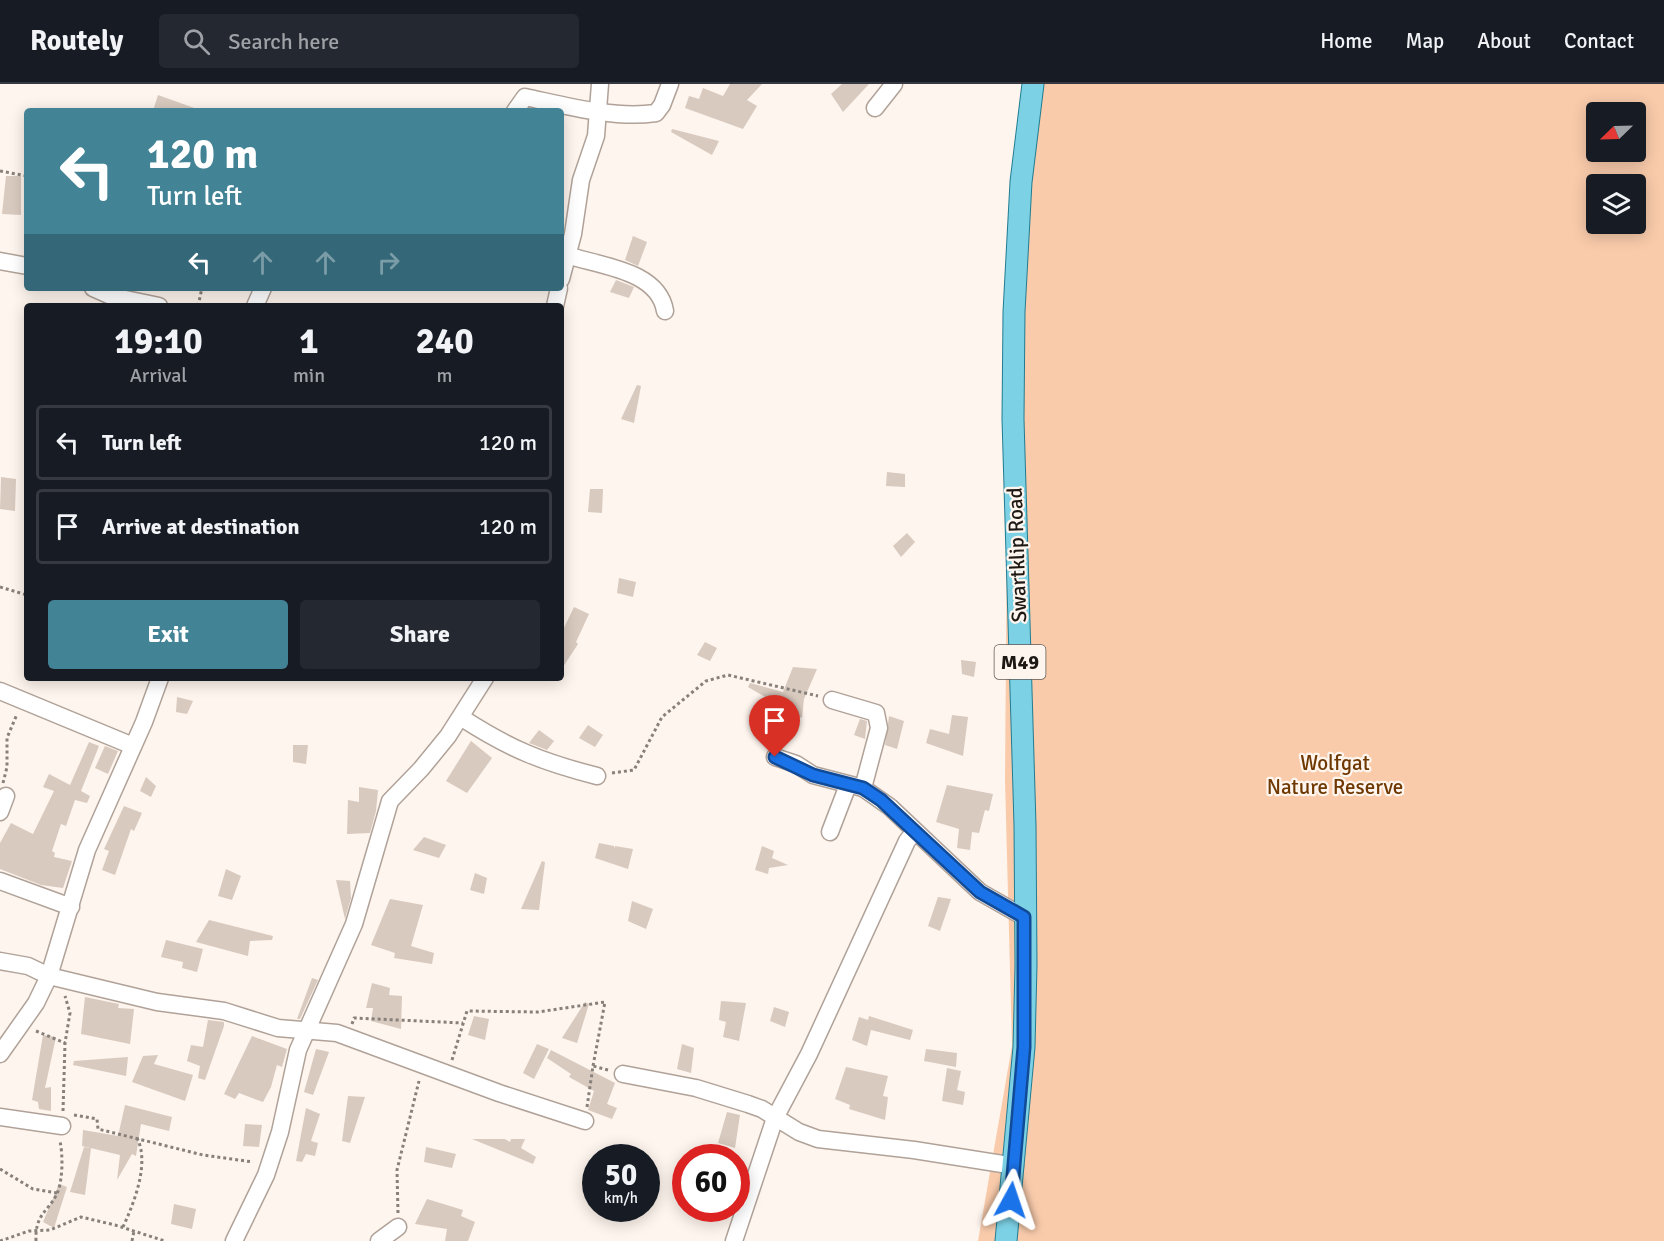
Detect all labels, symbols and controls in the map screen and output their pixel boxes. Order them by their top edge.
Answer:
search box [159,14,579,68]
text: Routely [30,24,123,58]
icon: search [180,25,213,58]
text: Search here [228,28,339,55]
text: Home [1320,28,1373,54]
text: Map [1406,28,1444,54]
text: About [1477,28,1531,54]
text: Contact [1564,28,1634,54]
north arrow [1586,102,1646,162]
map controls [1586,102,1646,234]
text: 120 m [147,129,258,180]
icon: left [48,132,126,210]
button: layers [1586,174,1646,234]
text: Turn left [147,180,242,213]
icon: left [183,246,216,279]
icon: ahead [246,246,279,279]
icon: ahead [309,246,342,279]
icon: right [372,246,405,279]
text: 19:10 [114,319,203,364]
text: 1 [299,319,319,364]
text: 240 [415,319,474,364]
text: Arrival [130,363,187,388]
text: min [293,363,325,388]
text: m [437,363,453,388]
icon: left [51,426,84,459]
text: Turn left [102,429,182,456]
text: 120 m [479,429,537,456]
street label: Swartklip Road [1002,487,1032,623]
icon: arrive [51,510,84,543]
text: Arrive at destination [102,513,299,540]
text: 120 m [479,513,537,540]
button: Exit [48,600,288,669]
button: Share [300,600,540,669]
road number: M49 [994,645,1046,679]
pin [749,695,800,757]
icon: arrive [758,704,791,737]
park label: Wolfgat Nature Reserve [1267,750,1403,800]
speed limit sign: 60 [672,1144,750,1222]
text: 50 [605,1157,637,1194]
position arrow [979,1168,1043,1232]
text: km/h [604,1189,638,1207]

